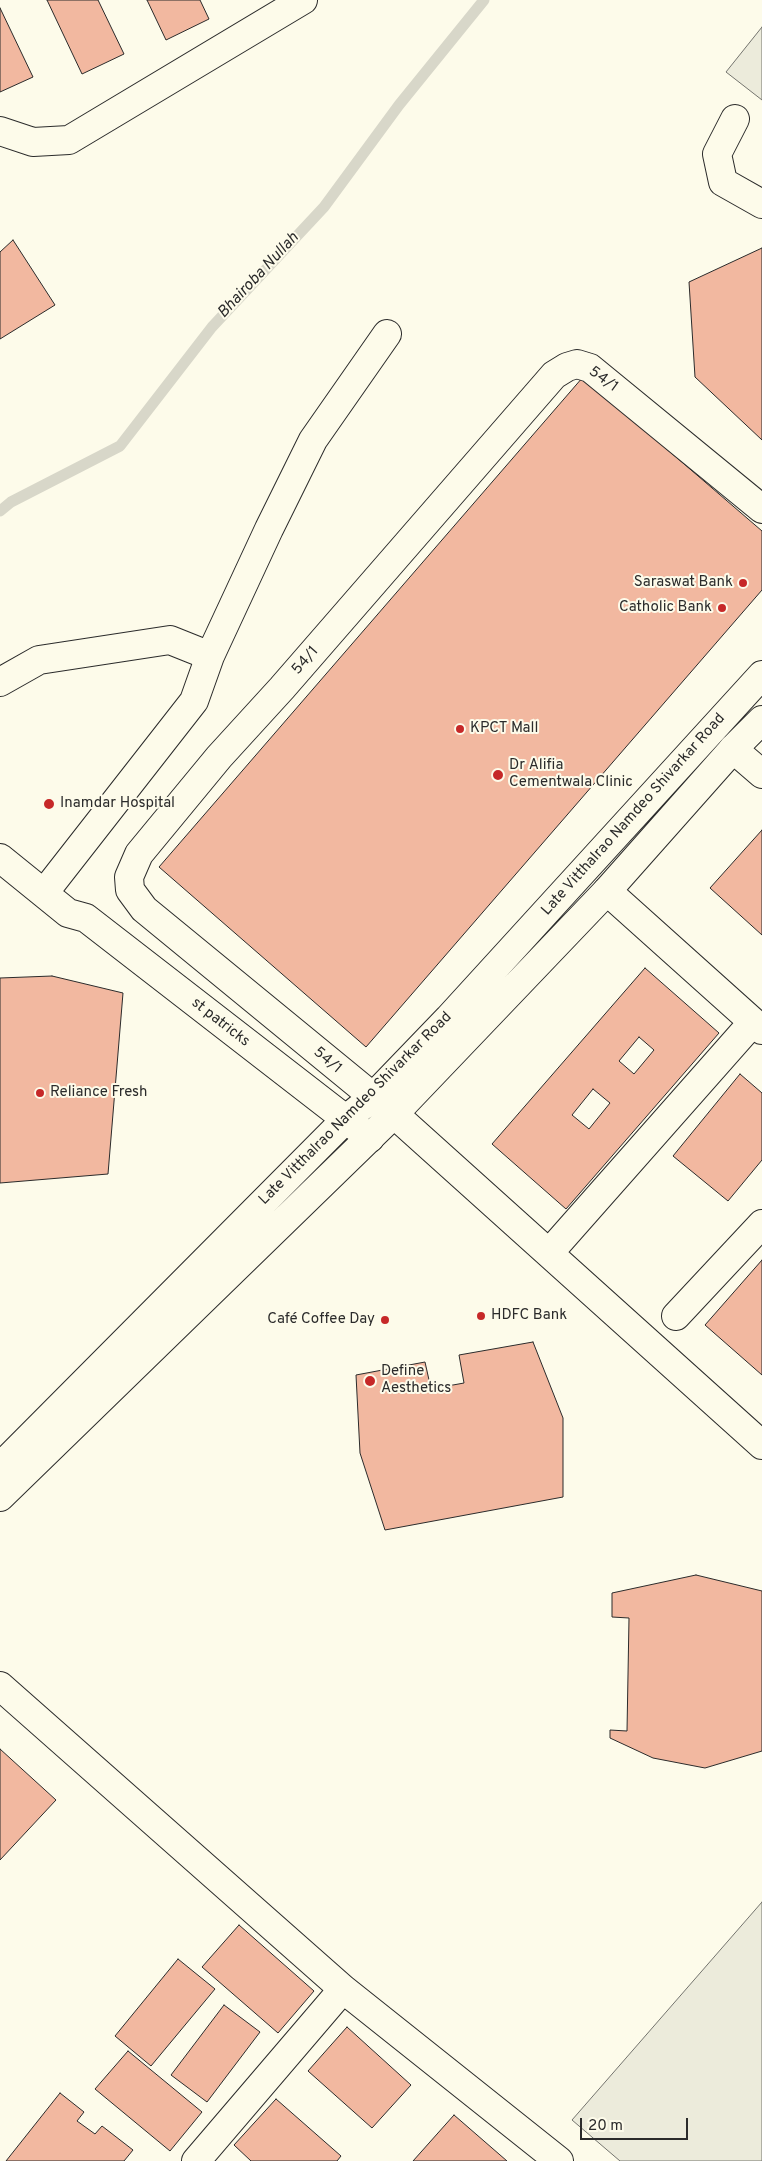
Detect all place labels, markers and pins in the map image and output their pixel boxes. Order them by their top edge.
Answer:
place label: Saraswat Bank [634,574,733,592]
marker: Saraswat Bank [737,577,749,589]
place label: Catholic Bank [619,599,712,617]
marker: Catholic Bank [716,602,728,614]
place label: KPCT Mall [470,720,538,738]
marker: KPCT Mall [454,723,466,735]
place label: Dr Alifia Cementwala Clinic [509,757,633,792]
marker: Dr Alifia Cementwala Clinic [491,768,505,782]
place label: Inamdar Hospital [60,795,175,813]
marker: Inamdar Hospital [42,797,56,811]
place label: Reliance Fresh [50,1084,148,1102]
marker: Reliance Fresh [34,1087,46,1099]
place label: HDFC Bank [491,1307,567,1325]
marker: HDFC Bank [475,1310,487,1322]
place label: Café Coffee Day [267,1311,375,1329]
marker: Café Coffee Day [379,1314,391,1326]
place label: Define Aesthetics [381,1363,451,1398]
marker: Define Aesthetics [363,1374,377,1388]

